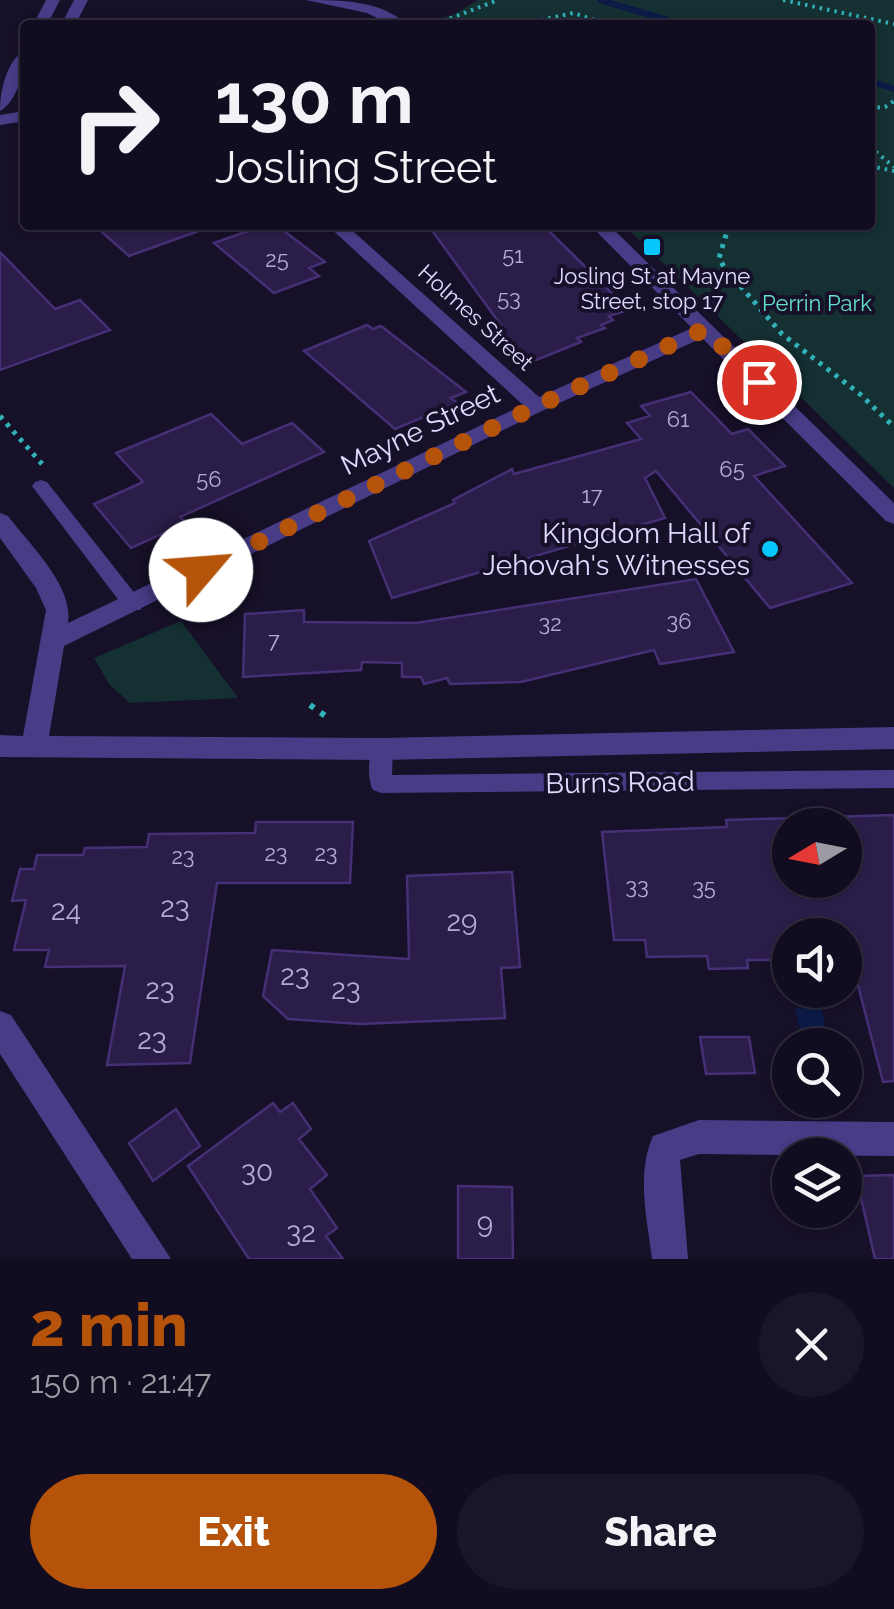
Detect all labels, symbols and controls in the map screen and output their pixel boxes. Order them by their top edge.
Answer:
text: 130 m [215,57,414,139]
icon: right [50,60,180,190]
text: Josling Street [215,141,497,194]
marker: Josling St at Mayne Street, stop 17 [641,236,663,258]
house number: 51 [502,242,524,268]
house number: 25 [265,246,289,272]
street label: Holmes Street [413,259,539,376]
place label: Josling St at Mayne Street, stop 17 [554,263,750,314]
house number: 53 [497,285,521,311]
park label: Perrin Park [762,290,872,316]
pin [717,340,802,425]
icon: arrive [732,355,787,410]
street label: Mayne Street [336,377,505,482]
house number: 61 [667,406,689,432]
house number: 65 [719,456,745,482]
house number: 56 [196,466,222,492]
house number: 17 [581,482,603,508]
place label: Kingdom Hall of Jehovah's Witnesses [483,517,752,582]
position arrow [149,518,253,622]
marker: Kingdom Hall of Jehovah's Witnesses [759,538,781,560]
house number: 36 [666,608,692,634]
house number: 32 [538,610,562,636]
house number: 7 [268,627,280,653]
street label: Burns Road [545,765,695,800]
north arrow [772,808,862,898]
map controls [772,808,862,1228]
house number: 23 [264,840,288,866]
house number: 23 [314,840,338,866]
house number: 23 [171,843,195,869]
house number: 33 [625,873,649,899]
house number: 35 [692,874,716,900]
house number: 23 [160,891,190,924]
house number: 24 [51,894,81,927]
house number: 29 [447,905,478,938]
button: sound [772,918,862,1008]
house number: 23 [280,959,310,992]
house number: 23 [145,973,175,1006]
house number: 23 [331,973,361,1006]
house number: 23 [137,1023,167,1056]
button: search [772,1028,862,1118]
button: layers [772,1138,862,1228]
house number: 30 [241,1155,273,1188]
house number: 9 [477,1207,493,1240]
house number: 32 [286,1216,316,1249]
text: 2 min [30,1290,188,1360]
button: close [759,1292,864,1397]
text: 150 m · 21:47 [30,1363,211,1400]
button: Exit [30,1474,437,1589]
button: Share [457,1474,864,1589]

